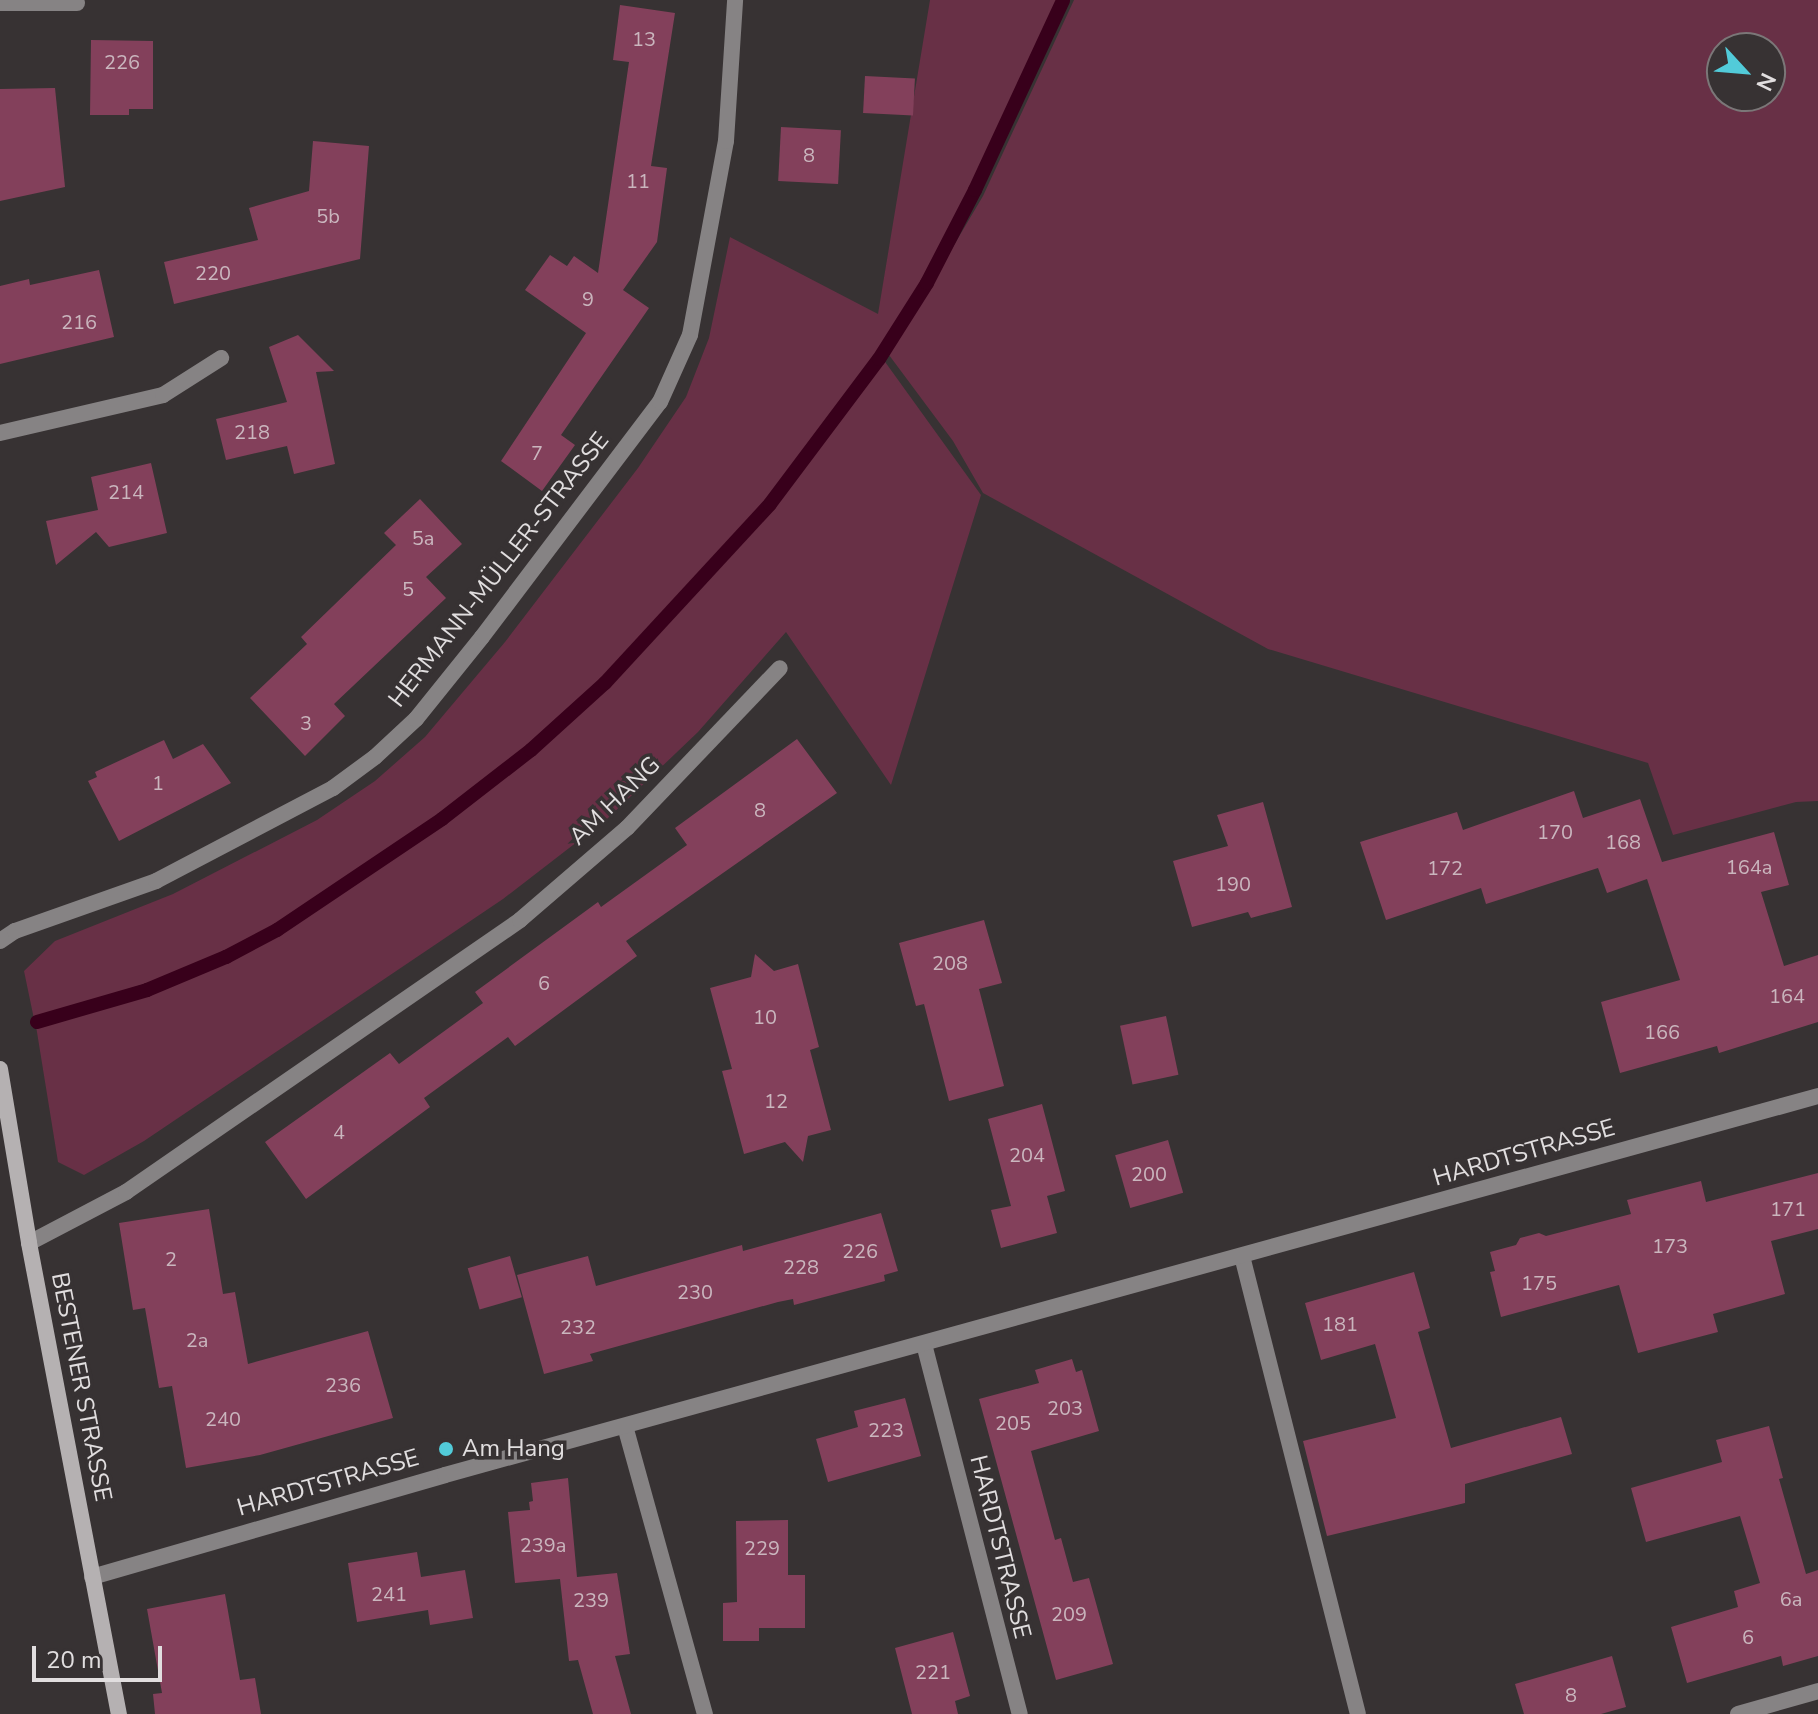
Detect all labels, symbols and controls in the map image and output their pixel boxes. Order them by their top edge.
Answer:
house number: 13 [632,27,656,51]
north arrow [1706,32,1786,112]
house number: 226 [104,50,140,74]
text: N [1749,68,1783,96]
house number: 8 [803,143,815,167]
house number: 11 [626,169,650,193]
house number: 5b [316,204,340,228]
house number: 220 [195,261,231,285]
house number: 9 [582,287,594,311]
house number: 216 [61,310,97,334]
house number: 218 [234,420,270,444]
street label: HERMANN-MÜLLER-STRASSE [383,427,615,713]
house number: 7 [531,441,543,465]
house number: 214 [108,480,144,504]
house number: 5a [412,526,434,550]
house number: 5 [402,577,414,601]
house number: 3 [300,711,312,735]
street label: AM HANG [564,751,666,851]
house number: 1 [152,771,164,795]
house number: 8 [754,798,766,822]
house number: 170 [1537,820,1573,844]
house number: 168 [1605,830,1641,854]
house number: 164a [1726,855,1772,879]
house number: 172 [1427,856,1463,880]
house number: 190 [1215,872,1251,896]
house number: 208 [932,951,968,975]
house number: 6 [538,971,550,995]
house number: 164 [1769,984,1805,1008]
house number: 10 [753,1005,777,1029]
house number: 166 [1644,1020,1680,1044]
house number: 12 [764,1089,788,1113]
street label: HARDTSTRASSE [1430,1113,1618,1193]
house number: 4 [333,1120,345,1144]
house number: 204 [1009,1143,1045,1167]
house number: 200 [1131,1162,1167,1186]
house number: 171 [1770,1197,1806,1221]
house number: 173 [1652,1234,1688,1258]
house number: 226 [842,1239,878,1263]
house number: 2 [165,1247,177,1271]
house number: 228 [783,1255,819,1279]
street label: BESTENER STRASSE [45,1270,117,1504]
house number: 175 [1521,1271,1557,1295]
house number: 230 [677,1280,713,1304]
house number: 181 [1322,1312,1358,1336]
house number: 232 [560,1315,596,1339]
house number: 2a [186,1328,208,1352]
house number: 236 [325,1373,361,1397]
house number: 203 [1047,1396,1083,1420]
house number: 240 [205,1407,241,1431]
house number: 205 [995,1411,1031,1435]
house number: 223 [868,1418,904,1442]
place label: Am Hang [462,1435,565,1463]
marker: Am Hang [437,1440,455,1458]
street label: HARDTSTRASSE [234,1443,422,1523]
street label: HARDTSTRASSE [963,1452,1037,1642]
house number: 239a [520,1533,566,1557]
house number: 229 [744,1536,780,1560]
house number: 241 [371,1582,407,1606]
house number: 6a [1780,1587,1802,1611]
house number: 239 [573,1588,609,1612]
house number: 209 [1051,1602,1087,1626]
house number: 6 [1742,1625,1754,1649]
scale bar [36,1630,166,1680]
text: 20 m [46,1644,102,1676]
house number: 221 [915,1660,951,1684]
house number: 8 [1565,1683,1577,1707]

